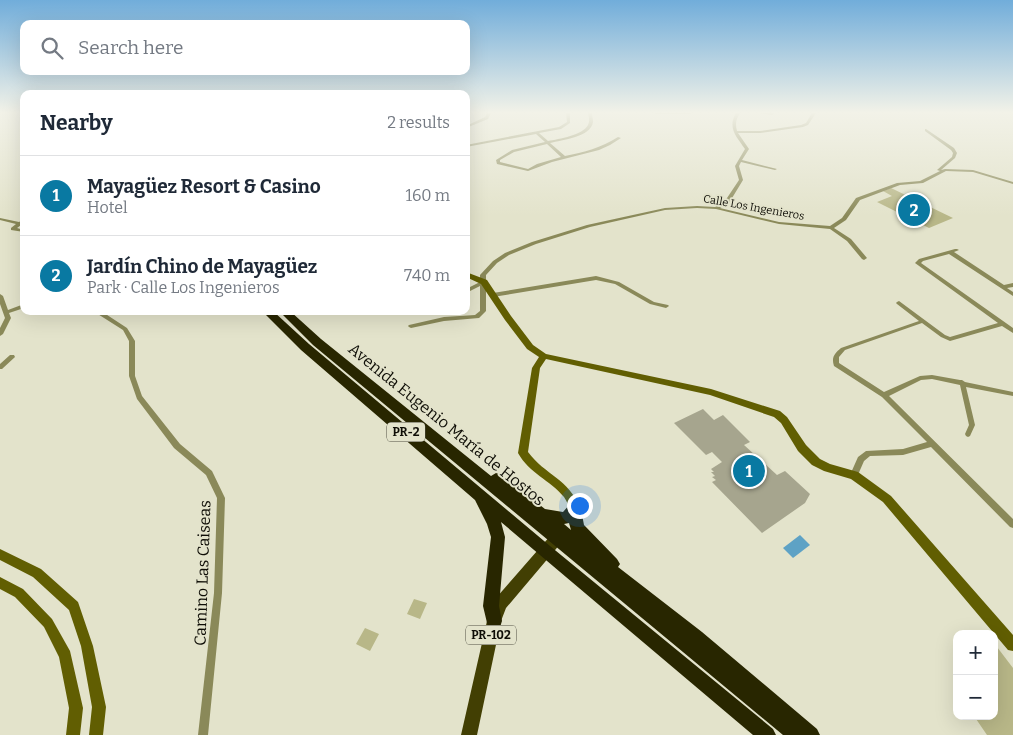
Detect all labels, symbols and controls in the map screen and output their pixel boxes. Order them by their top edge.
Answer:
search box [20,20,470,75]
icon: search [38,34,66,62]
text: Search here [78,36,183,59]
text: Nearby [40,110,113,136]
text: 2 results [387,113,450,132]
text: Mayagüez Resort & Casino [87,175,321,198]
text: 1 [53,186,59,205]
text: 160 m [405,186,450,205]
pin: 2 [898,191,930,229]
street label: Calle Los Ingenieros [702,192,805,223]
text: Hotel [87,198,128,217]
text: Jardín Chino de Mayagüez [87,255,317,278]
text: 2 [51,266,61,285]
text: 740 m [404,266,450,285]
text: Park · Calle Los Ingenieros [87,278,280,297]
street label: Avenida Eugenio María de Hostos [345,339,549,510]
road number: PR-2 [387,422,425,442]
pin: 1 [733,452,765,490]
your location [567,493,593,519]
street label: Camino Las Caiseas [190,500,215,646]
road number: PR-102 [466,626,516,644]
map controls [953,630,998,720]
button: + [953,630,998,675]
button: − [953,675,998,720]

